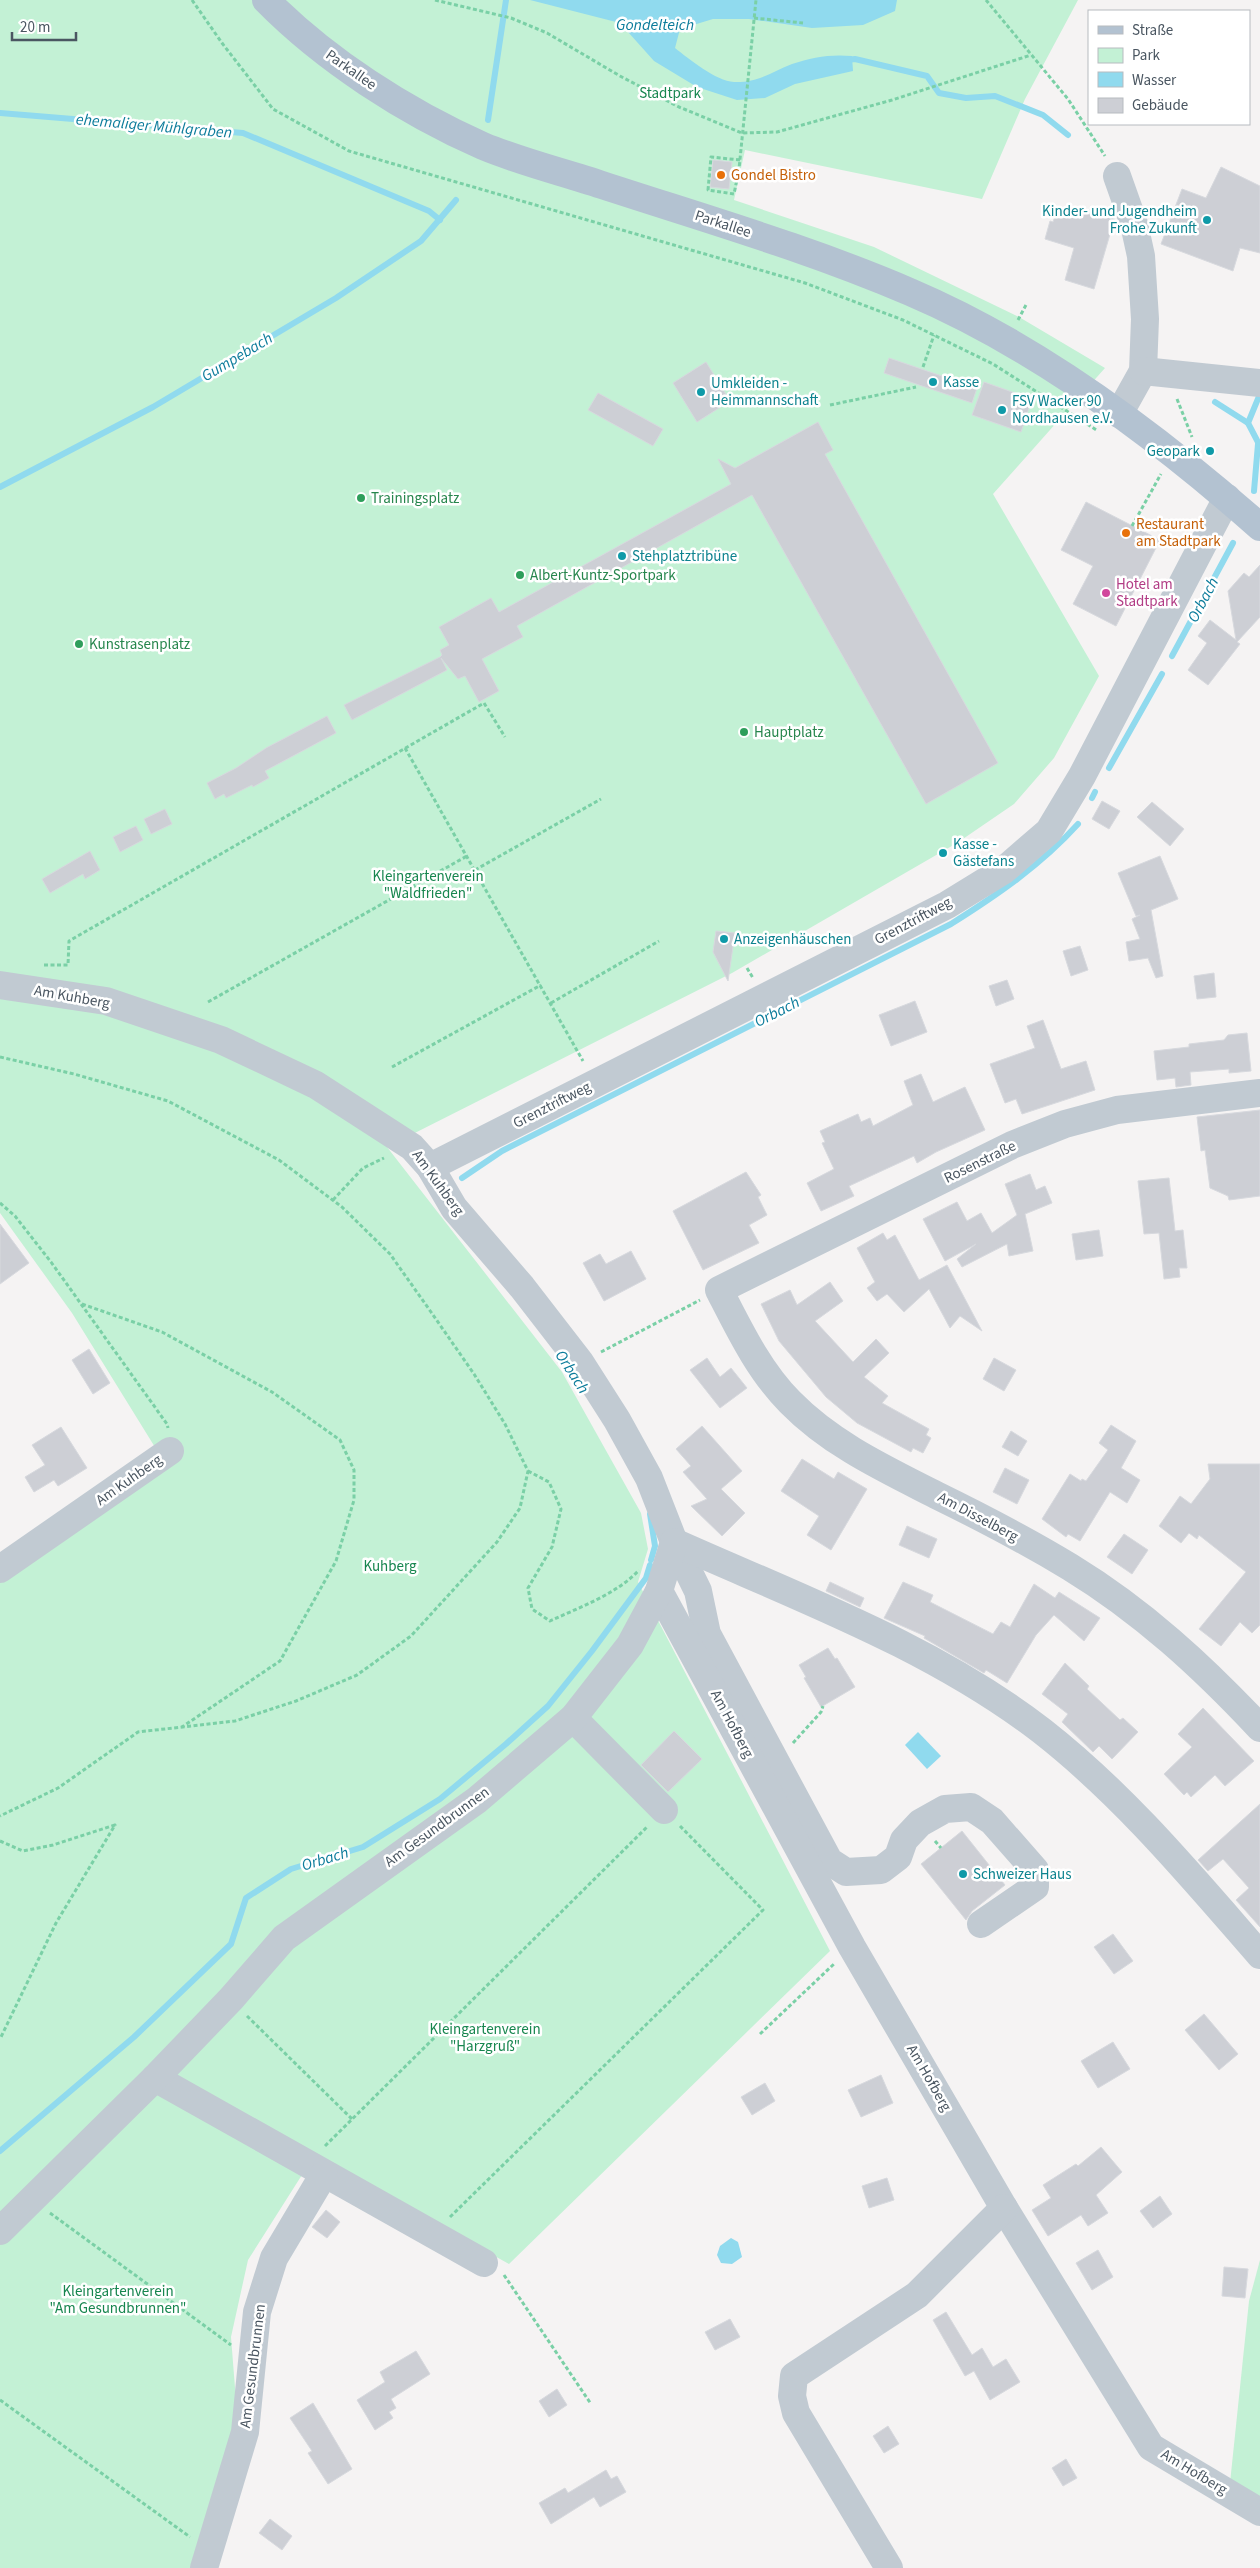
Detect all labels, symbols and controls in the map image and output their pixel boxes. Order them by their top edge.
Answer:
scale bar [12,10,76,42]
legend [1088,10,1250,125]
water label: Gondelteich [616,14,694,36]
text: 20 m [20,17,50,38]
text: Straße [1132,20,1173,41]
street label: Parkallee [321,45,381,95]
text: Park [1132,45,1161,66]
text: Wasser [1132,70,1177,91]
park label: Stadtpark [639,83,701,104]
text: Gebäude [1132,95,1188,116]
water label: ehemaliger Mühlgraben [75,108,233,144]
place label: Gondel Bistro [731,165,816,186]
marker: Gondel Bistro [715,169,727,181]
place label: Kinder- und Jugendheim Frohe Zukunft [1042,201,1197,239]
street label: Parkallee [692,205,754,243]
marker: Kinder- und Jugendheim Frohe Zukunft [1201,214,1213,226]
water label: Gumpebach [197,327,277,387]
place label: Kasse [943,372,979,393]
place label: Umkleiden - Heimmannschaft [711,373,819,411]
marker: Kasse [927,376,939,388]
marker: Umkleiden - Heimmannschaft [695,386,707,398]
place label: FSV Wacker 90 Nordhausen e.V. [1012,391,1113,429]
marker: FSV Wacker 90 Nordhausen e.V. [996,404,1008,416]
place label: Geopark [1147,441,1201,462]
marker: Geopark [1204,445,1216,457]
place label: Trainingsplatz [371,488,459,509]
marker: Trainingsplatz [355,492,367,504]
place label: Restaurant am Stadtpark [1136,514,1221,552]
marker: Restaurant am Stadtpark [1120,527,1132,539]
place label: Stehplatztribüne [632,546,737,567]
marker: Stehplatztribüne [616,550,628,562]
place label: Albert-Kuntz-Sportpark [530,565,676,586]
marker: Albert-Kuntz-Sportpark [514,569,526,581]
place label: Hotel am Stadtpark [1116,574,1178,612]
water label: Orbach [1182,574,1224,626]
marker: Hotel am Stadtpark [1100,587,1112,599]
place label: Kunstrasenplatz [89,634,190,655]
marker: Kunstrasenplatz [73,638,85,650]
place label: Hauptplatz [754,722,824,743]
marker: Hauptplatz [738,726,750,738]
place label: Kasse - Gästefans [953,834,1014,872]
marker: Kasse - Gästefans [937,847,949,859]
park label: Kleingartenverein "Waldfrieden" [372,866,484,904]
street label: Grenztriftweg [871,892,956,950]
place label: Anzeigenhäuschen [734,929,852,950]
marker: Anzeigenhäuschen [718,933,730,945]
street label: Am Kuhberg [32,980,112,1014]
water label: Orbach [751,991,803,1033]
street label: Grenztriftweg [509,1076,595,1134]
street label: Rosenstraße [940,1135,1020,1189]
street label: Am Kuhberg [407,1146,469,1221]
water label: Orbach [550,1346,594,1398]
street label: Am Kuhberg [92,1449,167,1511]
street label: Am Disselberg [934,1487,1022,1547]
park label: Kuhberg [363,1556,417,1577]
street label: Am Hofberg [705,1686,759,1762]
street label: Am Gesundbrunnen [380,1782,494,1872]
water label: Orbach [299,1841,351,1877]
place label: Schweizer Haus [973,1864,1072,1885]
marker: Schweizer Haus [957,1868,969,1880]
park label: Kleingartenverein "Harzgruß" [429,2019,541,2057]
street label: Am Hofberg [901,2041,957,2116]
park label: Kleingartenverein "Am Gesundbrunnen" [50,2281,186,2319]
street label: Am Gesundbrunnen [235,2303,271,2429]
street label: Am Hofberg [1157,2444,1232,2500]

